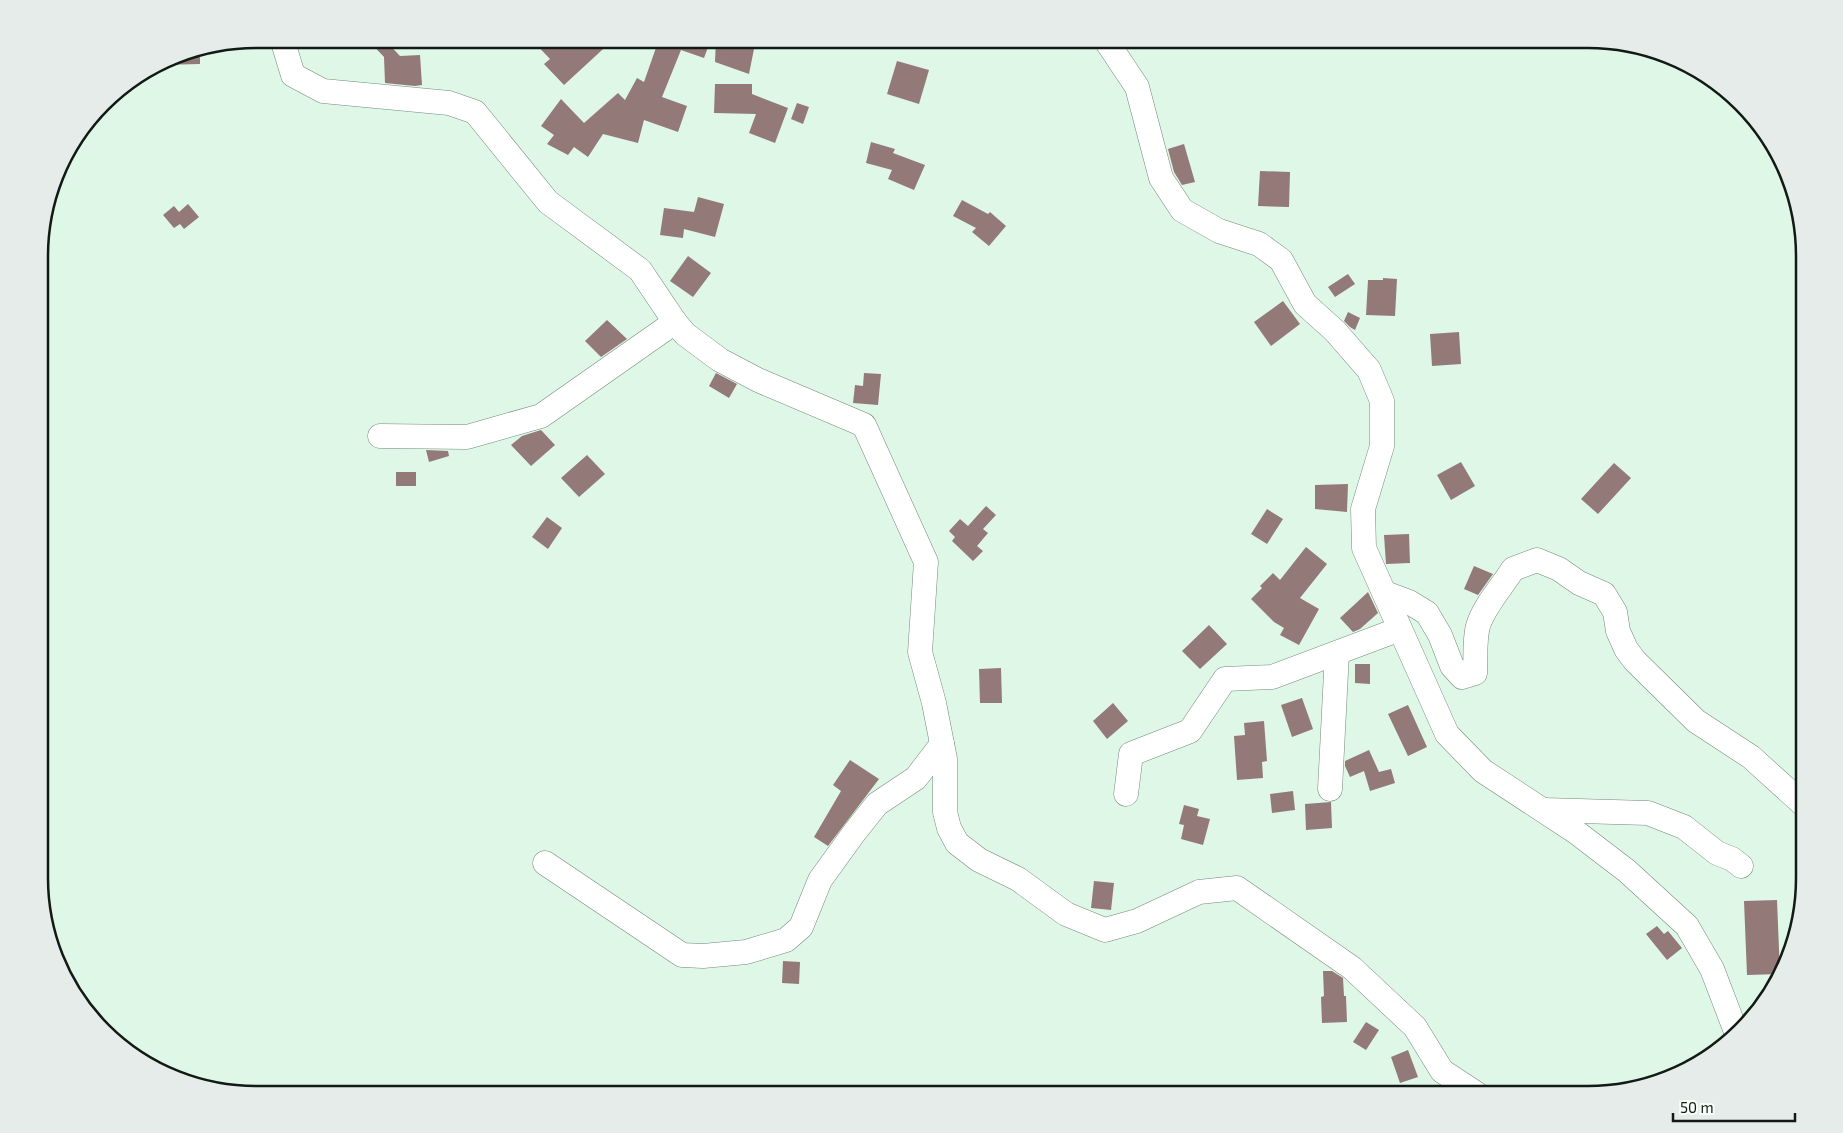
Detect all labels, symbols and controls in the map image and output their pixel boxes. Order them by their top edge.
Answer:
scale bar [1673,1090,1796,1122]
text: 50 m [1680,1098,1714,1116]

